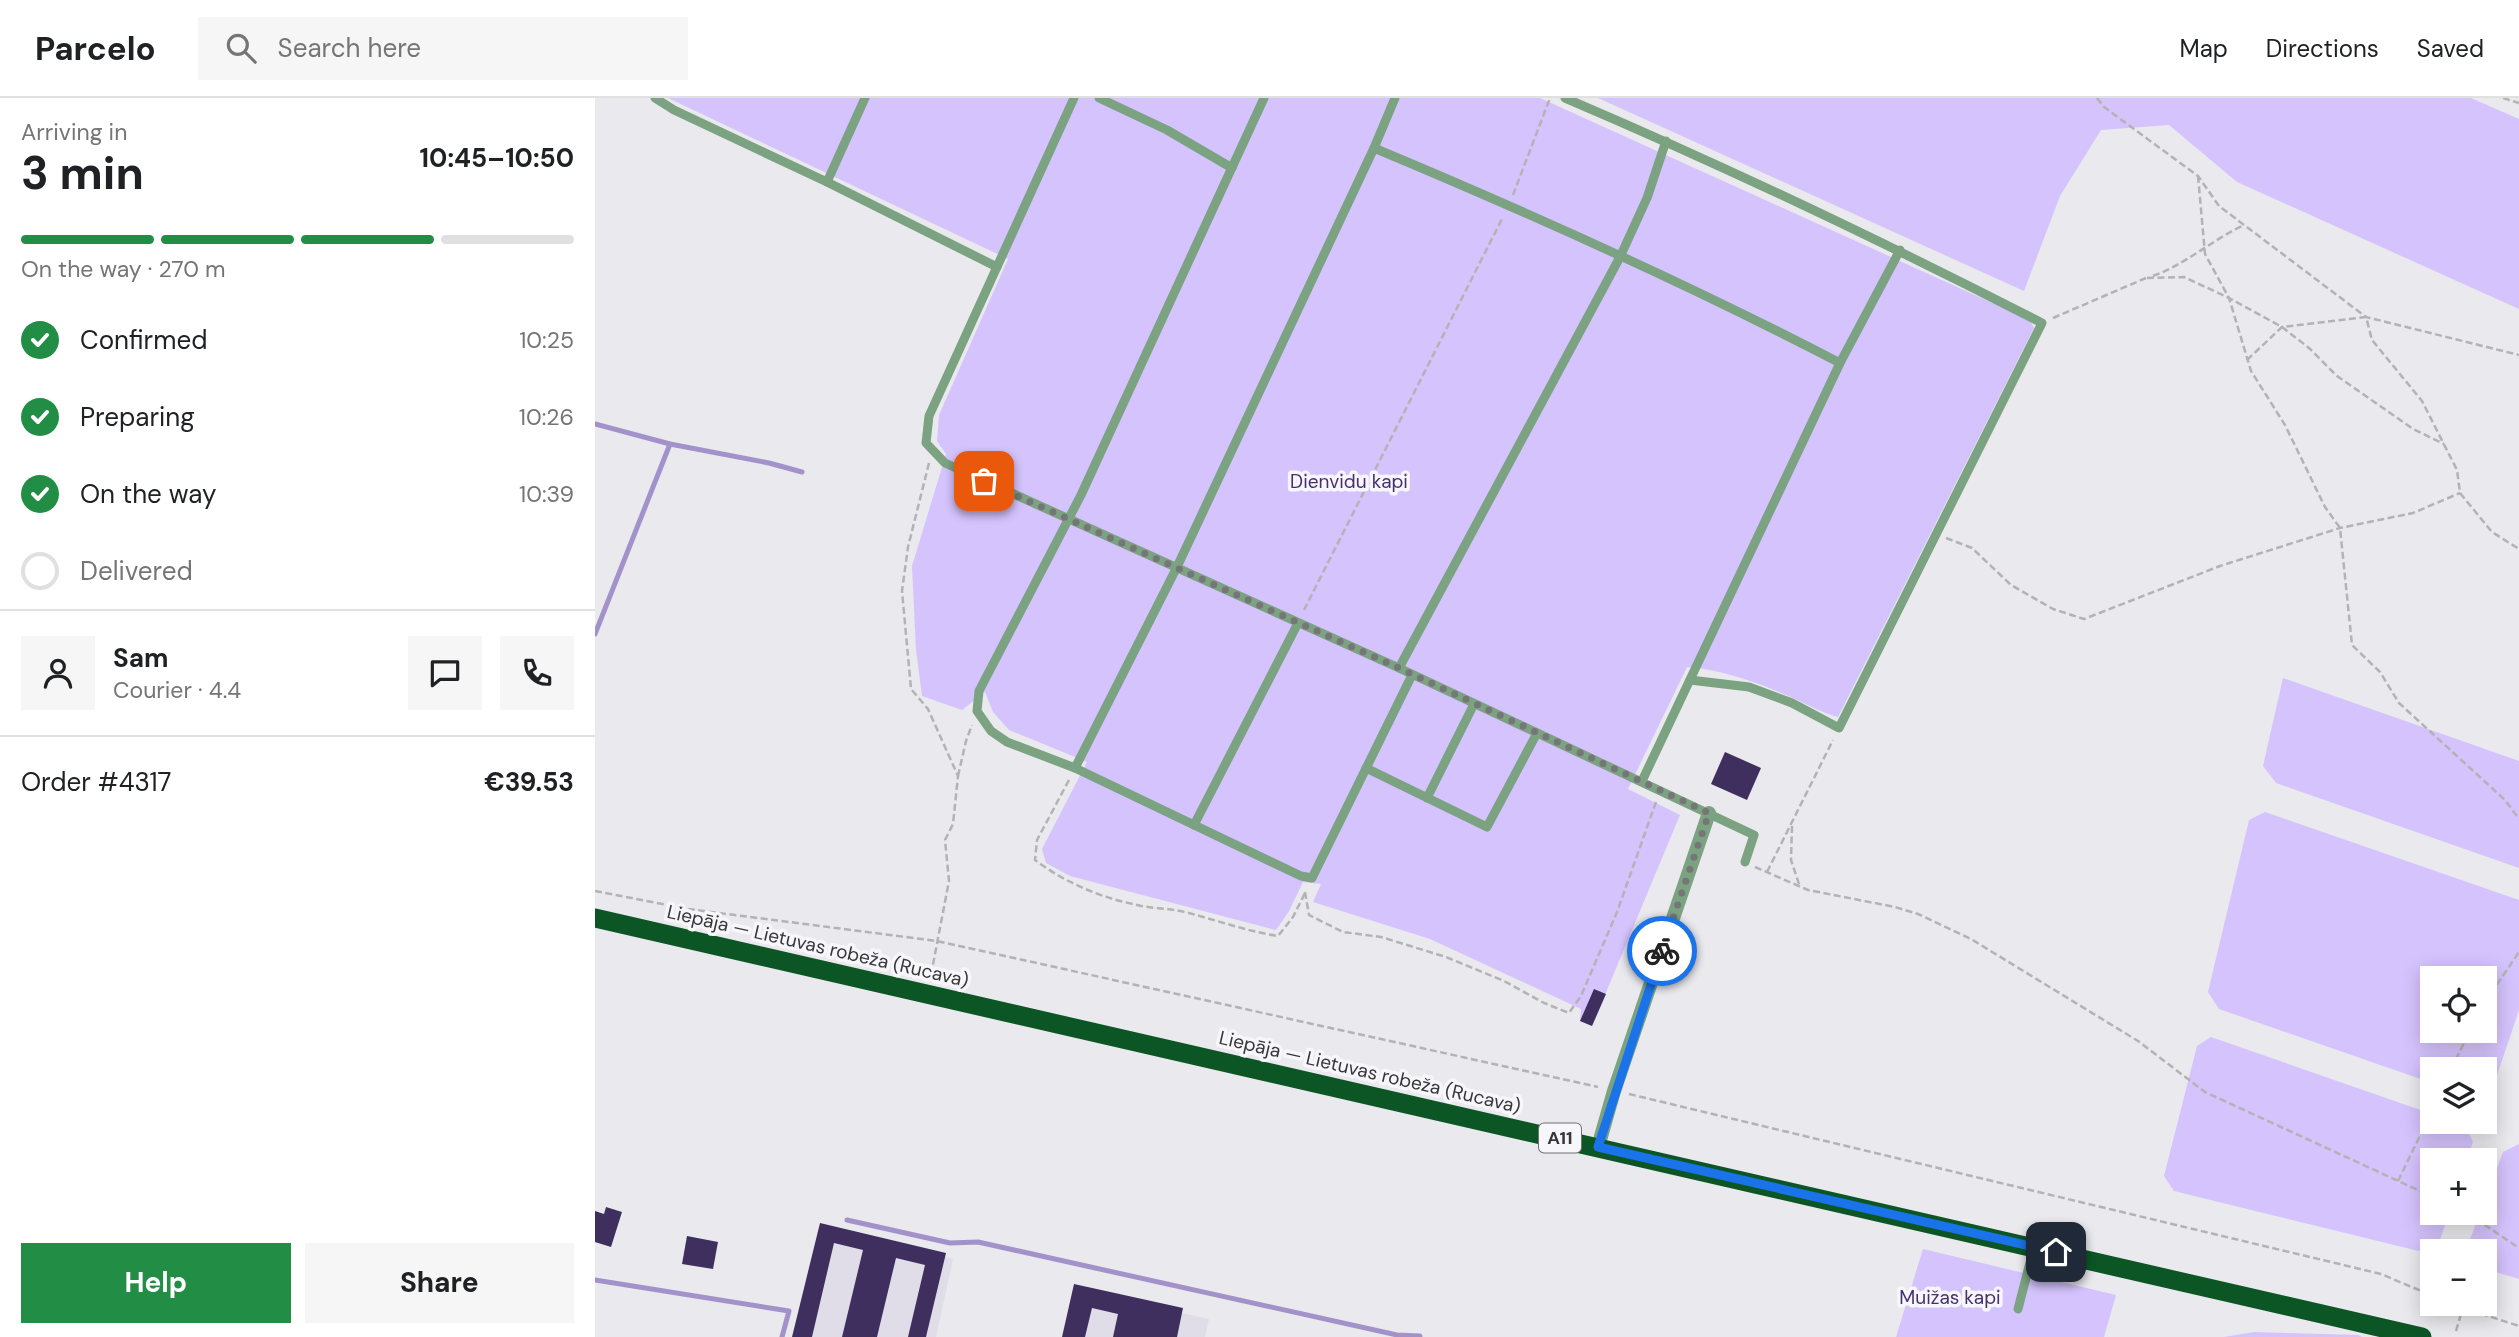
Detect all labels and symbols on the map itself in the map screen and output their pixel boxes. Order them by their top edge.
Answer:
pin [954,451,1014,511]
park label: Dienvidu kapi [1290,469,1408,494]
street label: Liepāja — Lietuvas robeža (Rucava) [665,899,971,993]
courier [1627,916,1697,986]
street label: Liepāja — Lietuvas robeža (Rucava) [1217,1025,1523,1119]
road number: A11 [1539,1124,1581,1153]
pin [2026,1222,2086,1282]
park label: Muižas kapi [1899,1285,2001,1310]

